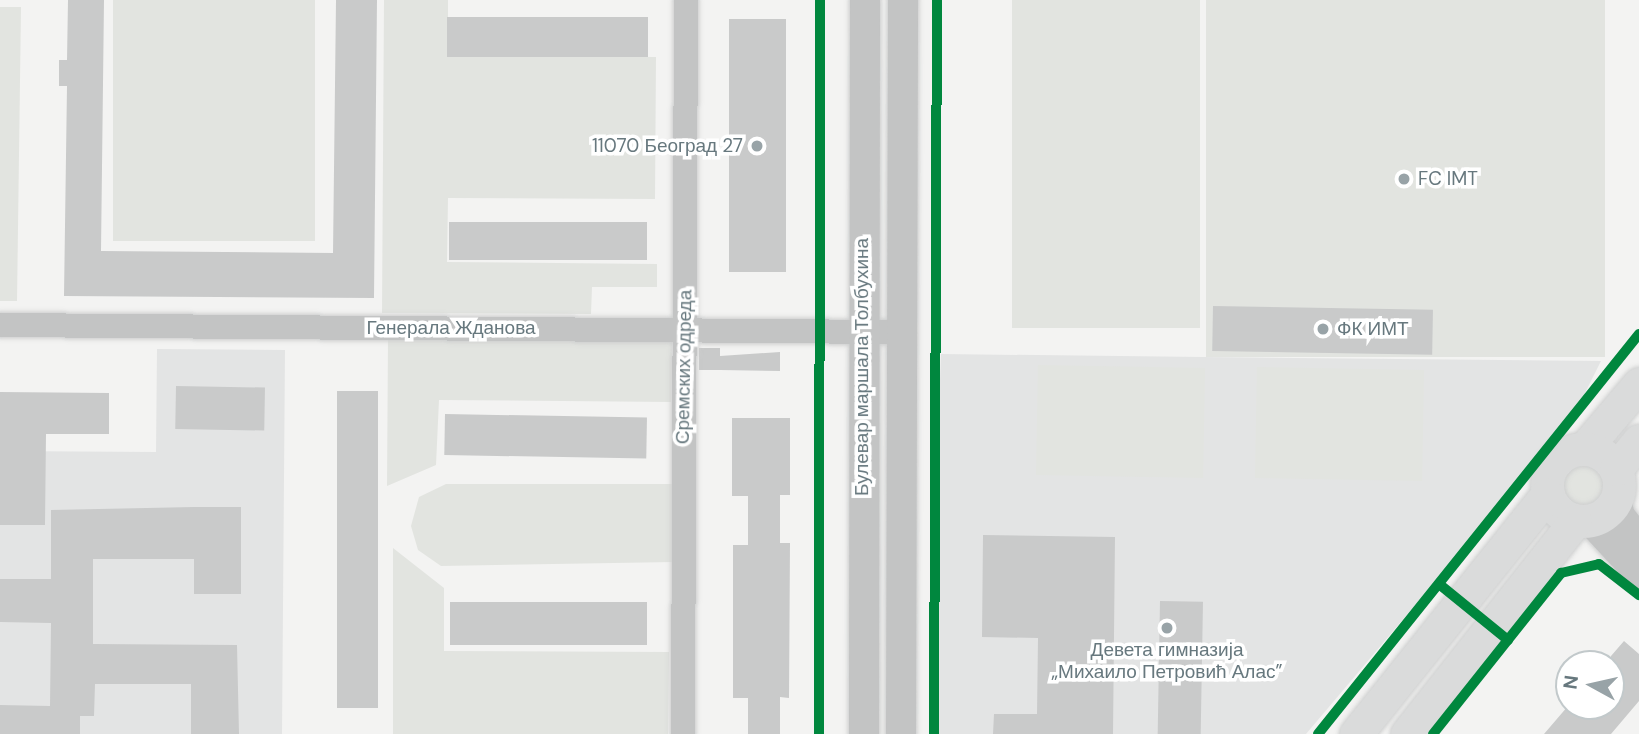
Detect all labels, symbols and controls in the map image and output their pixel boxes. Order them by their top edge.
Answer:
place label: 11070 Београд 27 [592,135,743,157]
marker: 11070 Београд 27 [749,138,765,154]
place label: FC IMT [1418,168,1478,190]
marker: FC IMT [1396,171,1412,187]
street label: Булевар маршала Толбухина [851,238,873,496]
street label: Сремских одреда [671,290,697,444]
street label: Генерала Жданова [366,317,536,339]
place label: ФК ИМТ [1337,318,1409,340]
marker: ФК ИМТ [1315,321,1331,337]
marker: Девета гимназија „Михаило Петровић Алас” [1159,620,1175,636]
place label: Девета гимназија „Михаило Петровић Алас” [1052,639,1282,683]
north arrow [1555,650,1625,720]
text: N [1557,674,1584,691]

